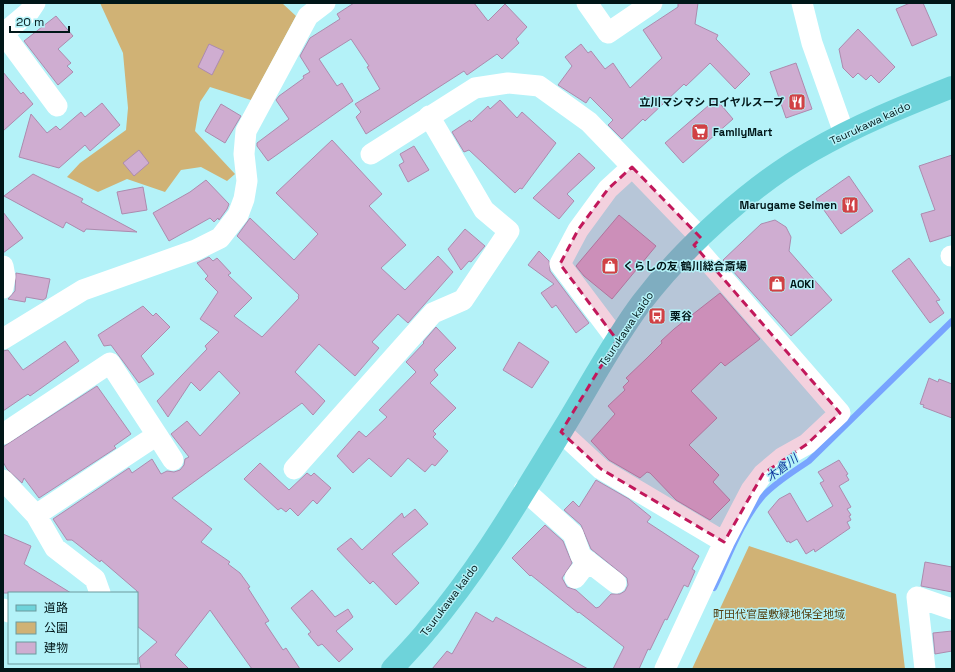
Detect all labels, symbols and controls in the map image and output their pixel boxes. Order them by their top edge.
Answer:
scale bar [10,8,69,34]
text: 20 m [16,14,44,30]
restaurant icon: 立川マシマシ ロイヤルスープ [787,92,807,112]
place label: 立川マシマシ ロイヤルスープ [639,95,784,109]
street label: Tsurukawa kaido [827,98,913,148]
supermarket icon: FamilyMart [690,122,710,142]
place label: FamilyMart [713,125,773,139]
restaurant icon: Marugame Seimen [840,195,860,215]
place label: Marugame Seimen [739,198,837,212]
shop icon: くらしの友 鶴川総合斎場 [600,256,620,276]
place label: くらしの友 鶴川総合斎場 [623,259,747,273]
shop icon: AOKI [767,274,787,294]
place label: AOKI [790,277,814,291]
street label: Tsurukawa kaido [596,289,656,369]
bus stop icon: 栗谷 [647,306,667,326]
place label: 栗谷 [670,309,692,323]
water label: 木倉川 [763,450,803,485]
street label: Tsurukawa kaido [417,561,481,639]
legend [8,592,138,664]
text: 道路 [44,600,68,616]
park label: 町田代官屋敷緑地保全地域 [713,607,845,621]
text: 公園 [44,620,68,636]
text: 建物 [44,640,68,656]

